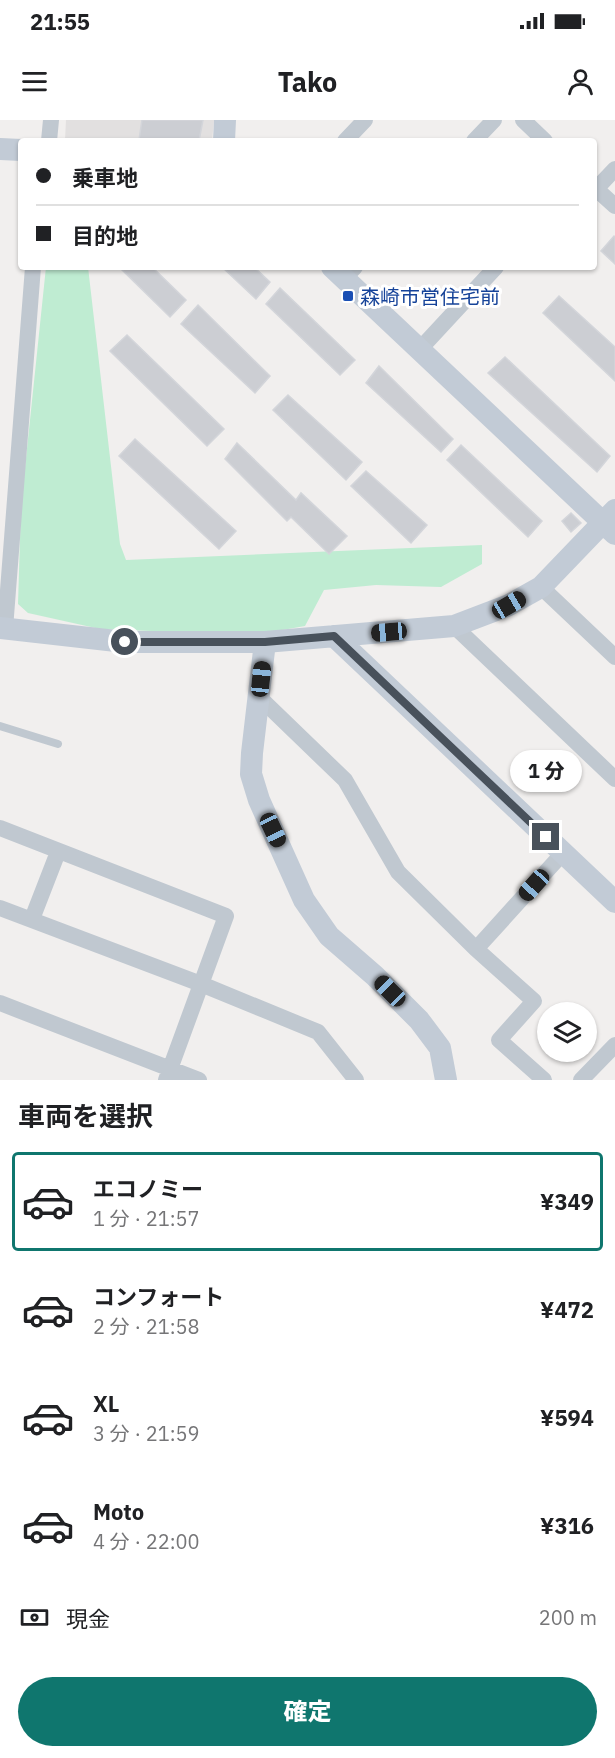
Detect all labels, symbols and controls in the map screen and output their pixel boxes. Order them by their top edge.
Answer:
text: 21:55 [30,7,90,36]
text: Tako [278,64,337,99]
icon: menu [18,65,51,98]
icon: person [564,65,597,98]
text: 乗車地 [72,163,138,192]
text: 目的地 [72,221,138,250]
place label: 森崎市営住宅前 [360,283,500,310]
marker: 森崎市営住宅前 [341,289,355,303]
car [489,588,529,622]
car [370,621,408,643]
route start [111,628,138,655]
car [250,660,272,698]
callout: 1 分 [510,750,582,792]
text: 1 分 [528,757,564,784]
car [257,810,289,850]
route end [532,823,559,850]
car [515,866,553,904]
car [371,972,409,1010]
map controls [537,1002,597,1062]
button: layers [537,1002,597,1062]
text: 車両を選択 [18,1098,153,1133]
text: エコノミー [93,1174,203,1203]
icon: car [21,1175,75,1229]
text: ¥349 [540,1187,594,1216]
text: 1 分 · 21:57 [93,1205,200,1232]
text: コンフォート [93,1282,224,1311]
icon: car [21,1283,75,1337]
text: ¥472 [540,1295,594,1324]
text: 2 分 · 21:58 [93,1313,200,1340]
text: XL [93,1389,119,1418]
icon: car [21,1391,75,1445]
text: ¥594 [540,1403,594,1432]
text: 3 分 · 21:59 [93,1420,200,1447]
text: Moto [93,1497,144,1526]
icon: car [21,1499,75,1553]
text: ¥316 [540,1511,594,1540]
text: 4 分 · 22:00 [93,1528,200,1555]
icon: cash [18,1601,51,1634]
text: 現金 [66,1604,110,1633]
text: 200 m [539,1604,597,1631]
button: 確定 [18,1677,597,1746]

